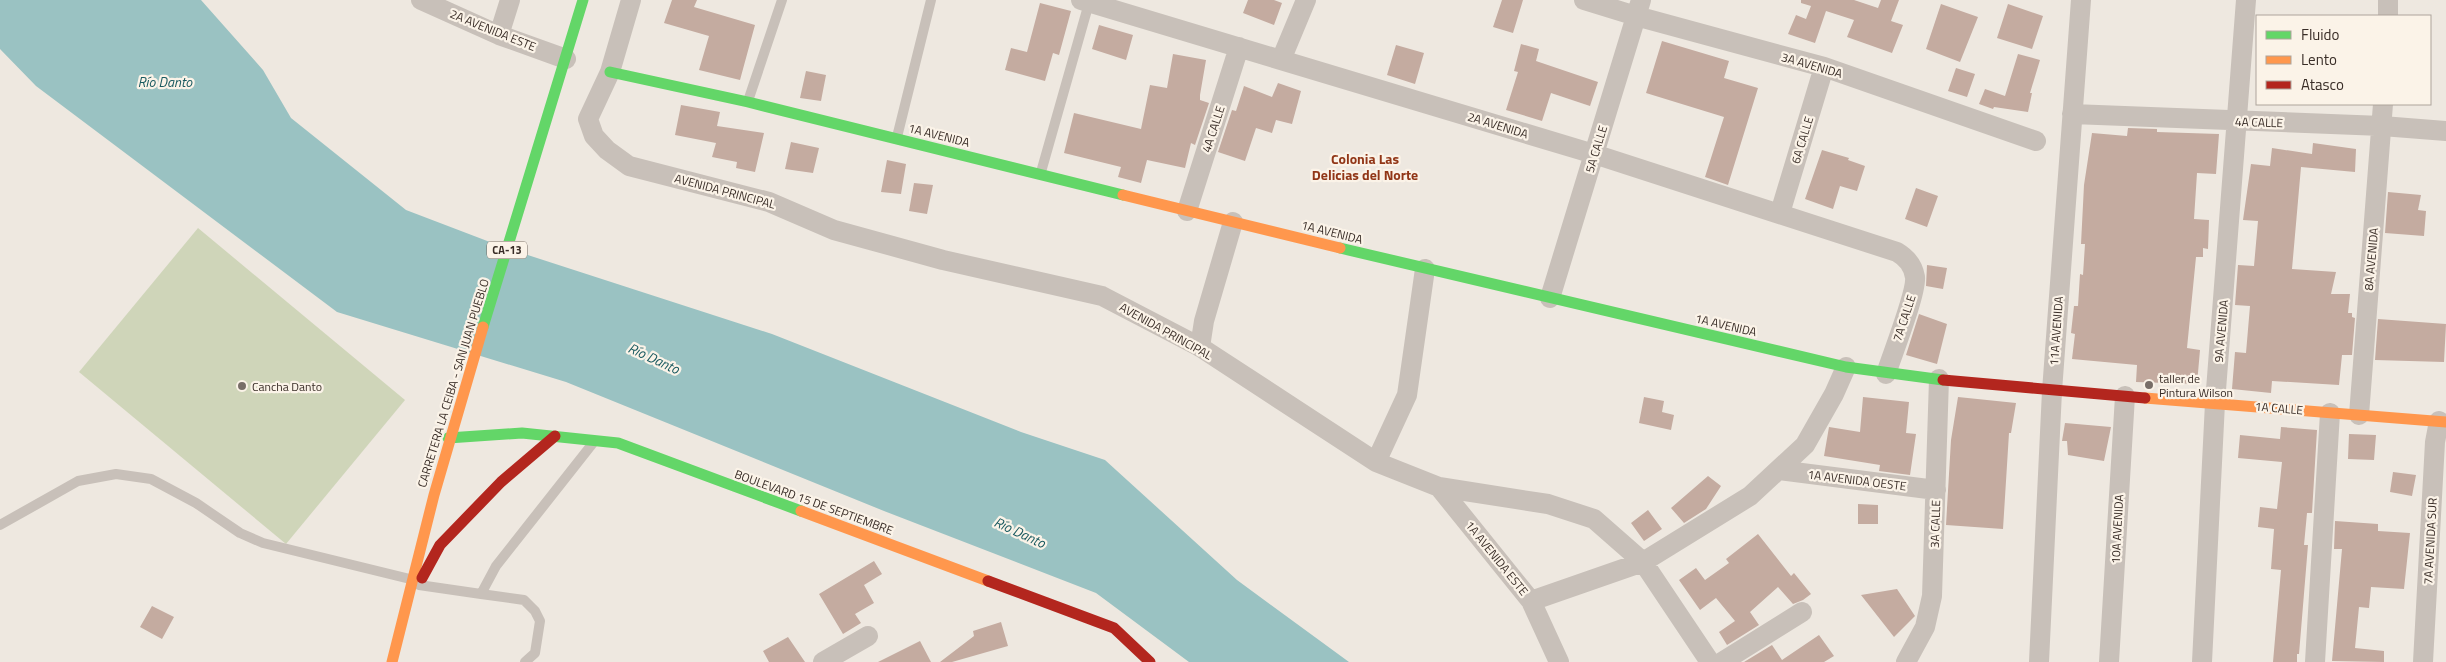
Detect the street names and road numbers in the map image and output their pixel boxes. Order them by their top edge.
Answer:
street label: 2A AVENIDA ESTE [447,4,539,56]
street label: 3A AVENIDA [1779,47,1845,83]
street label: 4A CALLE [1196,103,1230,155]
street label: 2A AVENIDA [1465,107,1531,143]
street label: 4A CALLE [2235,112,2284,132]
street label: 6A CALLE [1786,114,1818,166]
street label: 1A AVENIDA [906,118,972,152]
street label: 5A CALLE [1580,123,1612,175]
street label: AVENIDA PRINCIPAL [673,168,778,214]
street label: 1A AVENIDA [1299,215,1365,249]
street label: 8A AVENIDA [2359,227,2383,291]
road number: CA-13 [487,242,527,258]
street label: CARRETERA LA CEIBA - SAN JUAN PUEBLO [412,276,494,490]
street label: 7A CALLE [1887,292,1921,344]
street label: 11A AVENIDA [2044,296,2068,366]
street label: AVENIDA PRINCIPAL [1116,298,1216,365]
street label: 9A AVENIDA [2209,299,2233,363]
street label: 1A AVENIDA [1693,309,1759,341]
street label: 1A CALLE [2254,396,2304,420]
street label: BOULEVARD 15 DE SEPTIEMBRE [732,464,896,540]
street label: 1A AVENIDA OESTE [1807,465,1908,496]
street label: 10A AVENIDA [2106,494,2128,564]
street label: 7A AVENIDA SUR [2418,497,2442,585]
street label: 3A CALLE [1925,499,1945,548]
street label: 1A AVENIDA ESTE [1461,516,1533,600]

